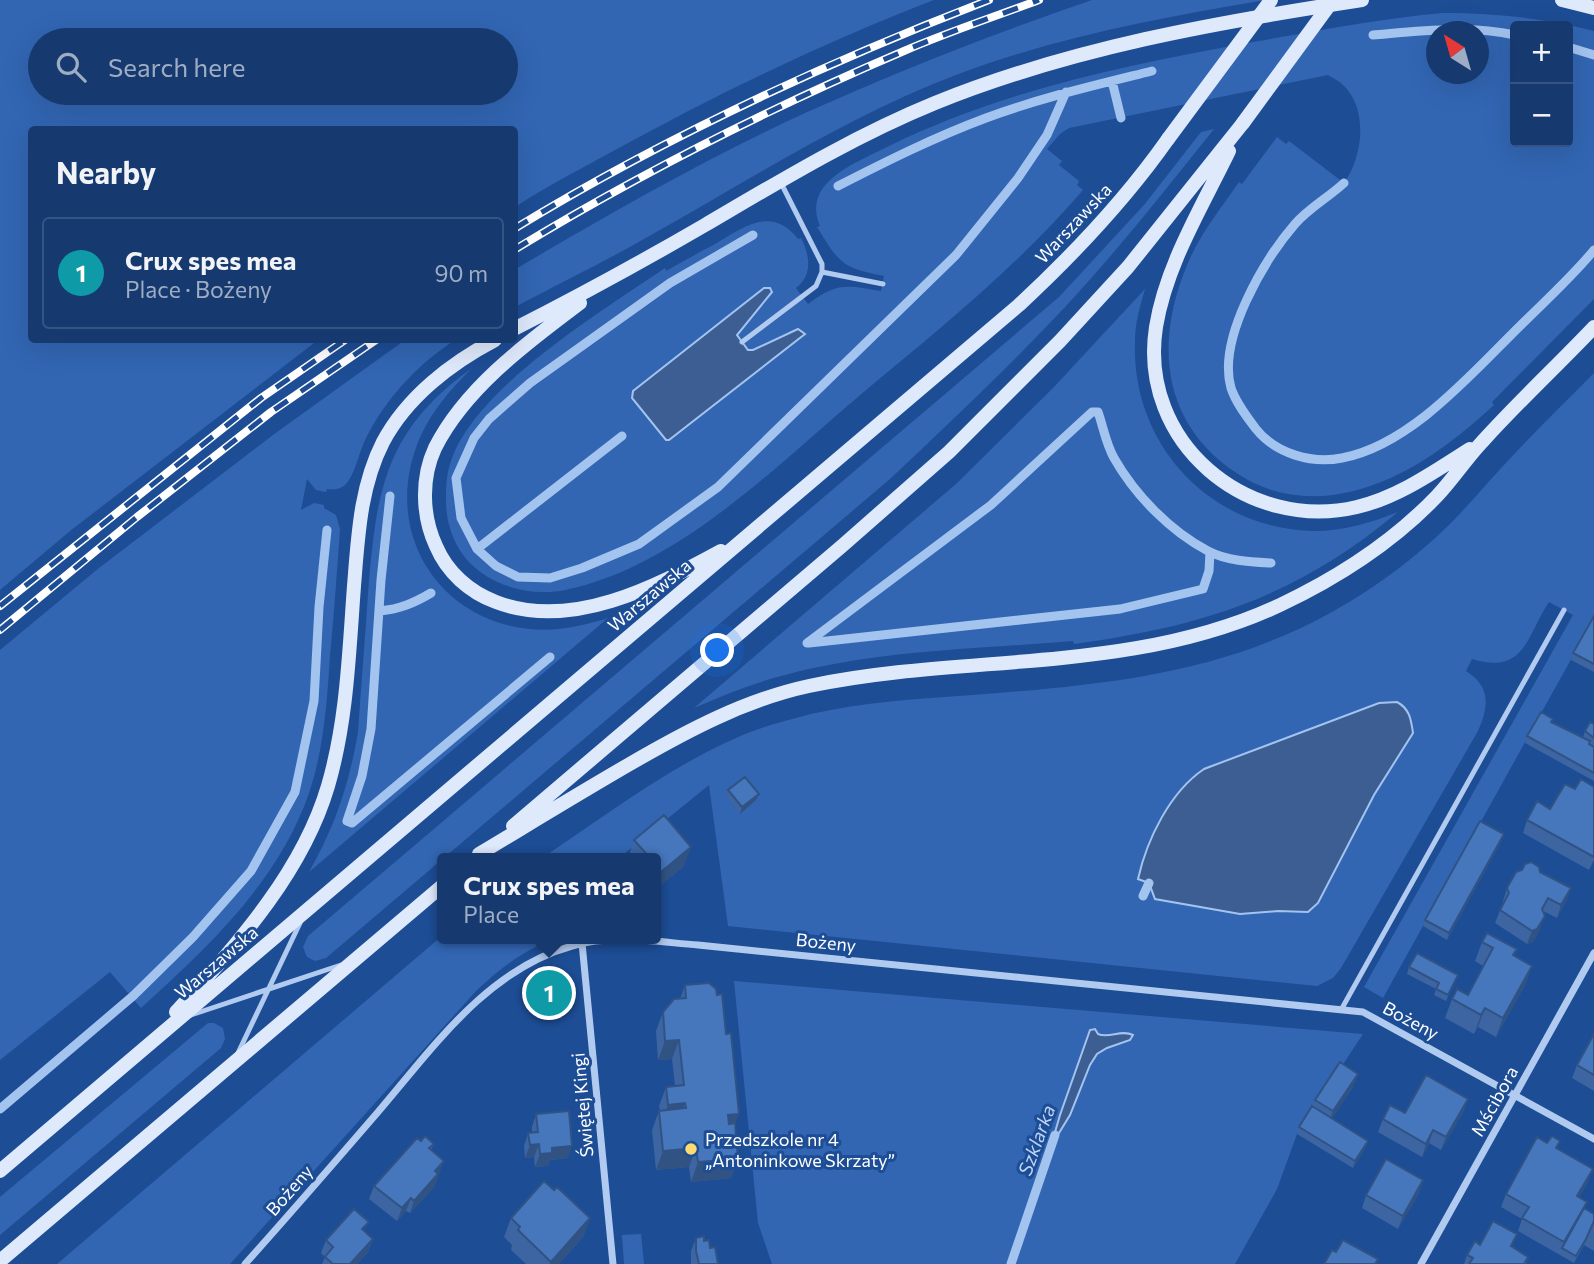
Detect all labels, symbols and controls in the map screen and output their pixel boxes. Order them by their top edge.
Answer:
north arrow [1426,21,1489,84]
map controls [1510,21,1573,147]
button: + [1510,21,1573,84]
search box [28,28,518,105]
icon: search [52,48,90,86]
text: Search here [108,51,246,82]
button: − [1510,84,1573,147]
text: Nearby [56,153,156,190]
street label: Warszawska [1030,178,1116,268]
text: Crux spes mea [125,244,296,275]
text: 1 [76,259,86,287]
text: 90 m [435,259,488,287]
text: Place · Bożeny [125,275,272,303]
street label: Warszawska [603,554,695,636]
your location [700,633,734,667]
popup [437,853,661,944]
text: Crux spes mea [463,869,635,900]
text: Place [463,900,519,928]
street label: Warszawska [170,921,262,1003]
street label: Bożeny [795,928,857,956]
pin: 1 [526,967,572,1019]
street label: Bożeny [1379,996,1443,1044]
street label: Świętej Kingi [566,1052,598,1158]
street label: Mścibora [1466,1062,1522,1140]
water label: Szklarka [1013,1102,1059,1178]
place label: Przedszkole nr 4 „Antoninkowe Skrzaty” [705,1128,895,1171]
marker: Przedszkole nr 4 „Antoninkowe Skrzaty” [683,1141,699,1157]
street label: Bożeny [261,1160,317,1220]

